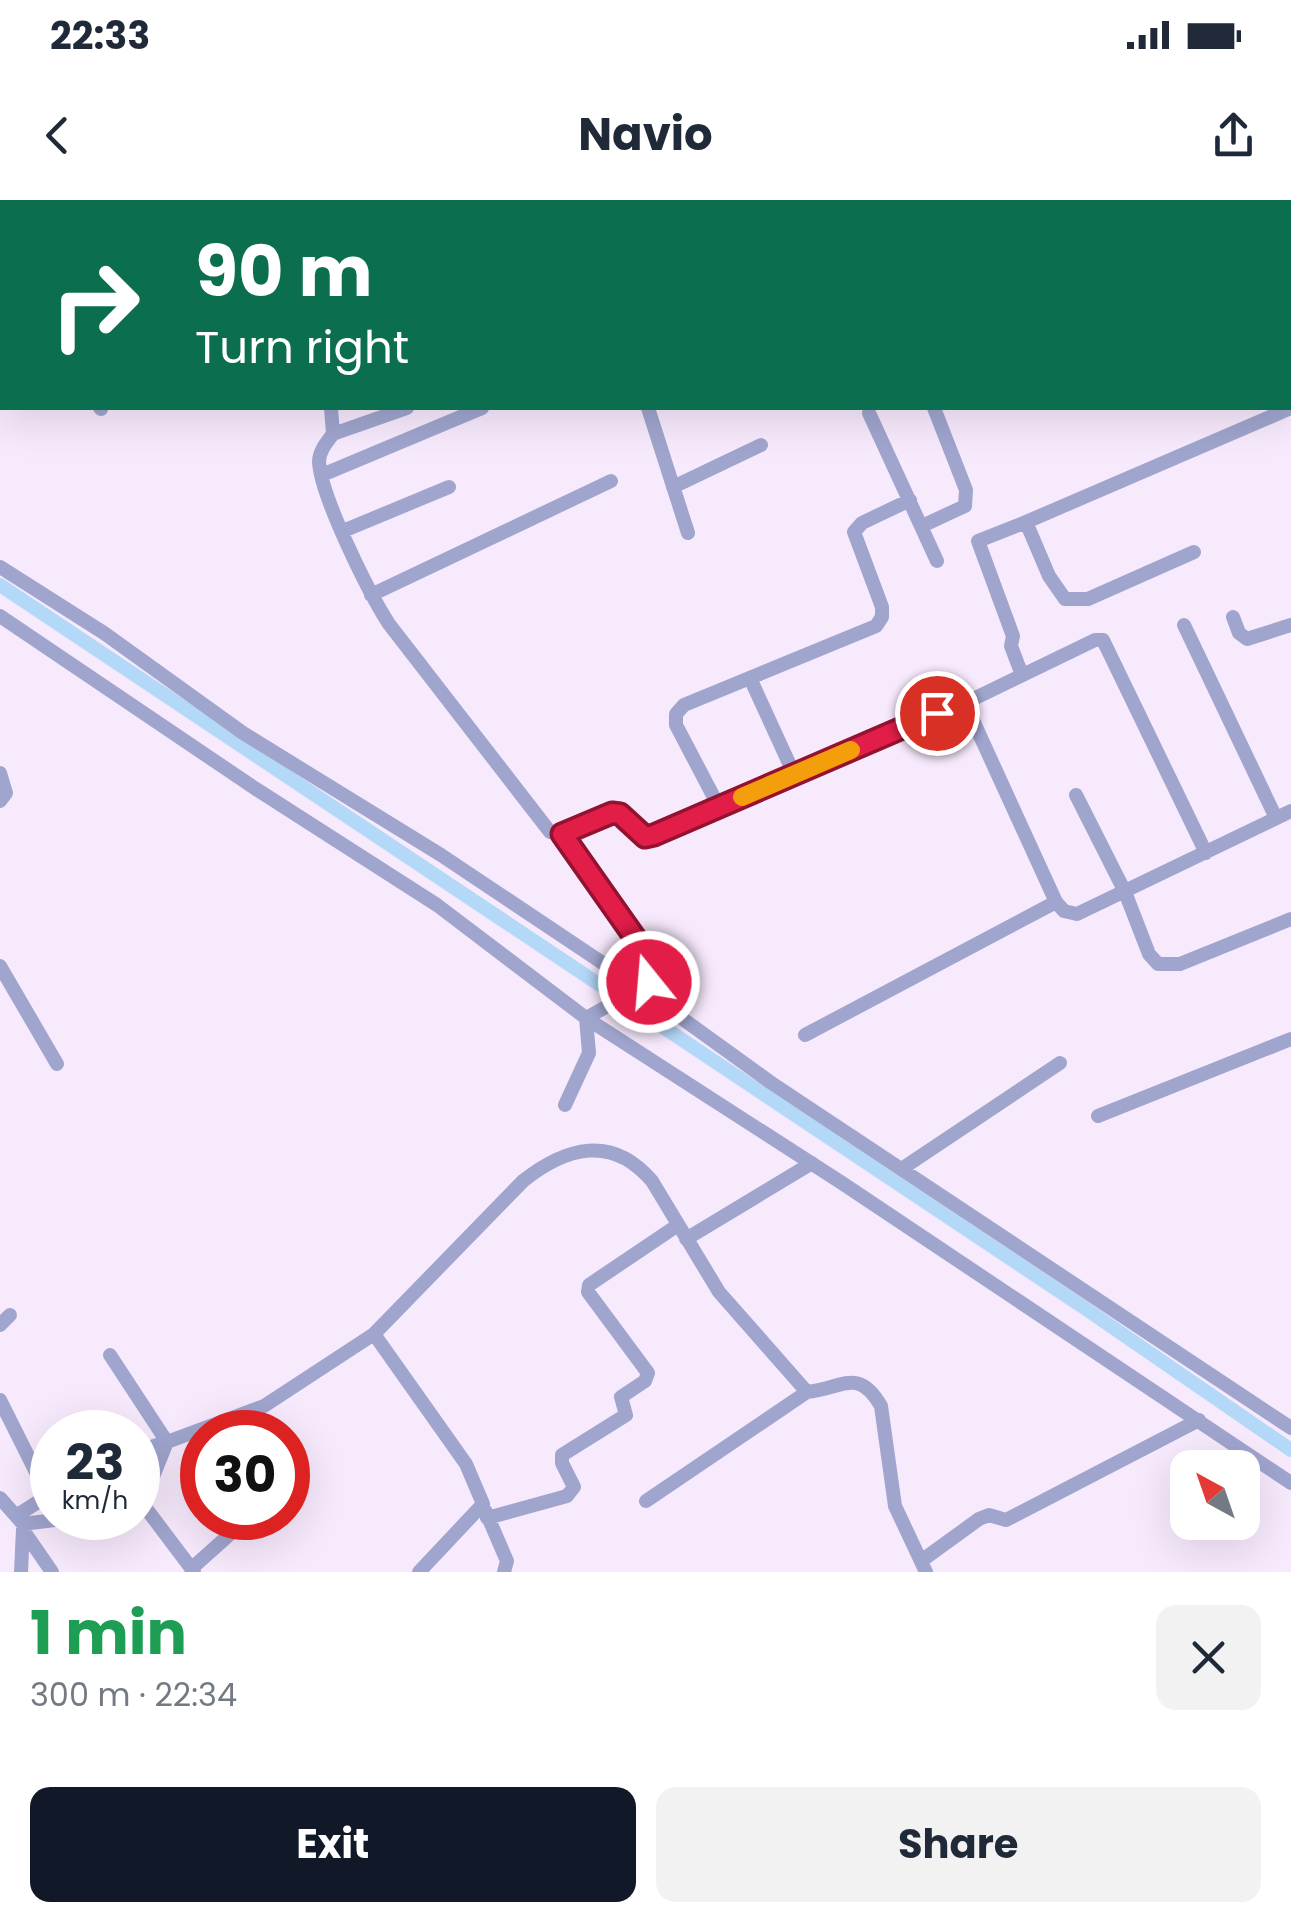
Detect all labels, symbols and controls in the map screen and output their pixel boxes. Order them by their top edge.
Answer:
text: 22:33 [50,9,150,62]
text: Navio [578,103,713,166]
icon: back [30,108,85,163]
icon: share [1206,108,1261,163]
text: 90 m [195,222,373,321]
icon: right [30,240,160,370]
text: Turn right [195,316,409,379]
pin [895,671,980,756]
icon: arrive [910,686,965,741]
position arrow [597,930,701,1034]
speed limit sign: 30 [180,1410,310,1540]
text: 23 [66,1427,124,1498]
north arrow [1170,1450,1260,1540]
map controls [1170,1450,1260,1540]
text: km/h [62,1483,128,1518]
text: 1 min [30,1591,187,1675]
button: close [1156,1605,1261,1710]
text: 300 m · 22:34 [30,1672,237,1717]
button: Exit [30,1787,636,1902]
button: Share [656,1787,1261,1902]

